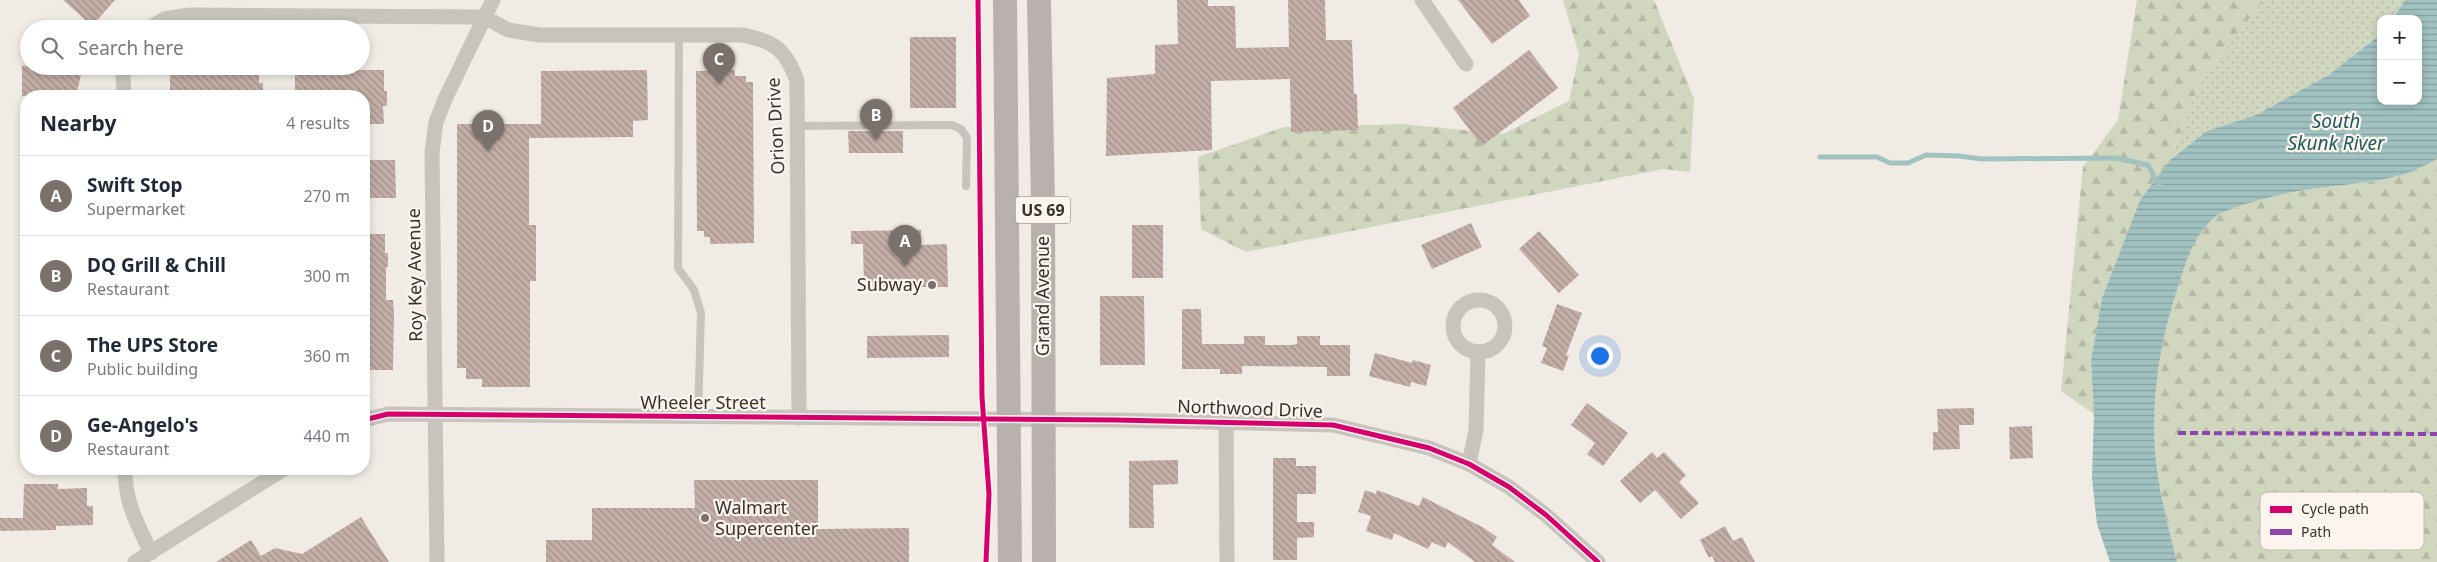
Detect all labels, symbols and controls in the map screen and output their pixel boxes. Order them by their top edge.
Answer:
map controls [2377,15,2422,105]
button: + [2377,15,2422,60]
search box [20,20,370,75]
icon: search [38,34,66,62]
text: Search here [78,35,184,61]
pin: C [703,43,735,84]
button: − [2377,60,2422,105]
street label: Orion Drive [760,77,790,175]
pin: B [860,99,892,140]
water label: South Skunk River [2287,108,2386,156]
text: Nearby [40,109,116,137]
pin: D [472,110,504,151]
text: 4 results [286,112,350,134]
text: Swift Stop [87,172,183,198]
text: A [50,185,62,207]
text: 270 m [303,185,350,207]
road number: US 69 [1016,196,1070,224]
text: Supermarket [87,198,185,220]
street label: Roy Key Avenue [401,208,427,342]
pin: A [889,225,921,266]
street label: Grand Avenue [1030,236,1054,356]
text: DQ Grill & Chill [87,252,226,278]
text: B [51,265,61,287]
text: 300 m [303,265,350,287]
place label: Subway [857,272,923,296]
text: Restaurant [87,278,169,300]
marker: Subway [926,279,938,291]
text: The UPS Store [87,332,218,358]
your location [1587,343,1613,369]
text: C [51,345,61,367]
text: 360 m [303,345,350,367]
text: Public building [87,358,198,380]
street label: Wheeler Street [640,390,766,414]
street label: Northwood Drive [1177,393,1323,423]
text: Ge-Angelo's [87,412,198,438]
text: D [50,425,62,447]
text: 440 m [303,425,350,447]
text: Restaurant [87,438,169,460]
legend [2260,492,2424,550]
place label: Walmart Supercenter [715,495,819,540]
text: Cycle path [2301,499,2369,518]
marker: Walmart Supercenter [699,512,711,524]
text: Path [2301,522,2331,541]

